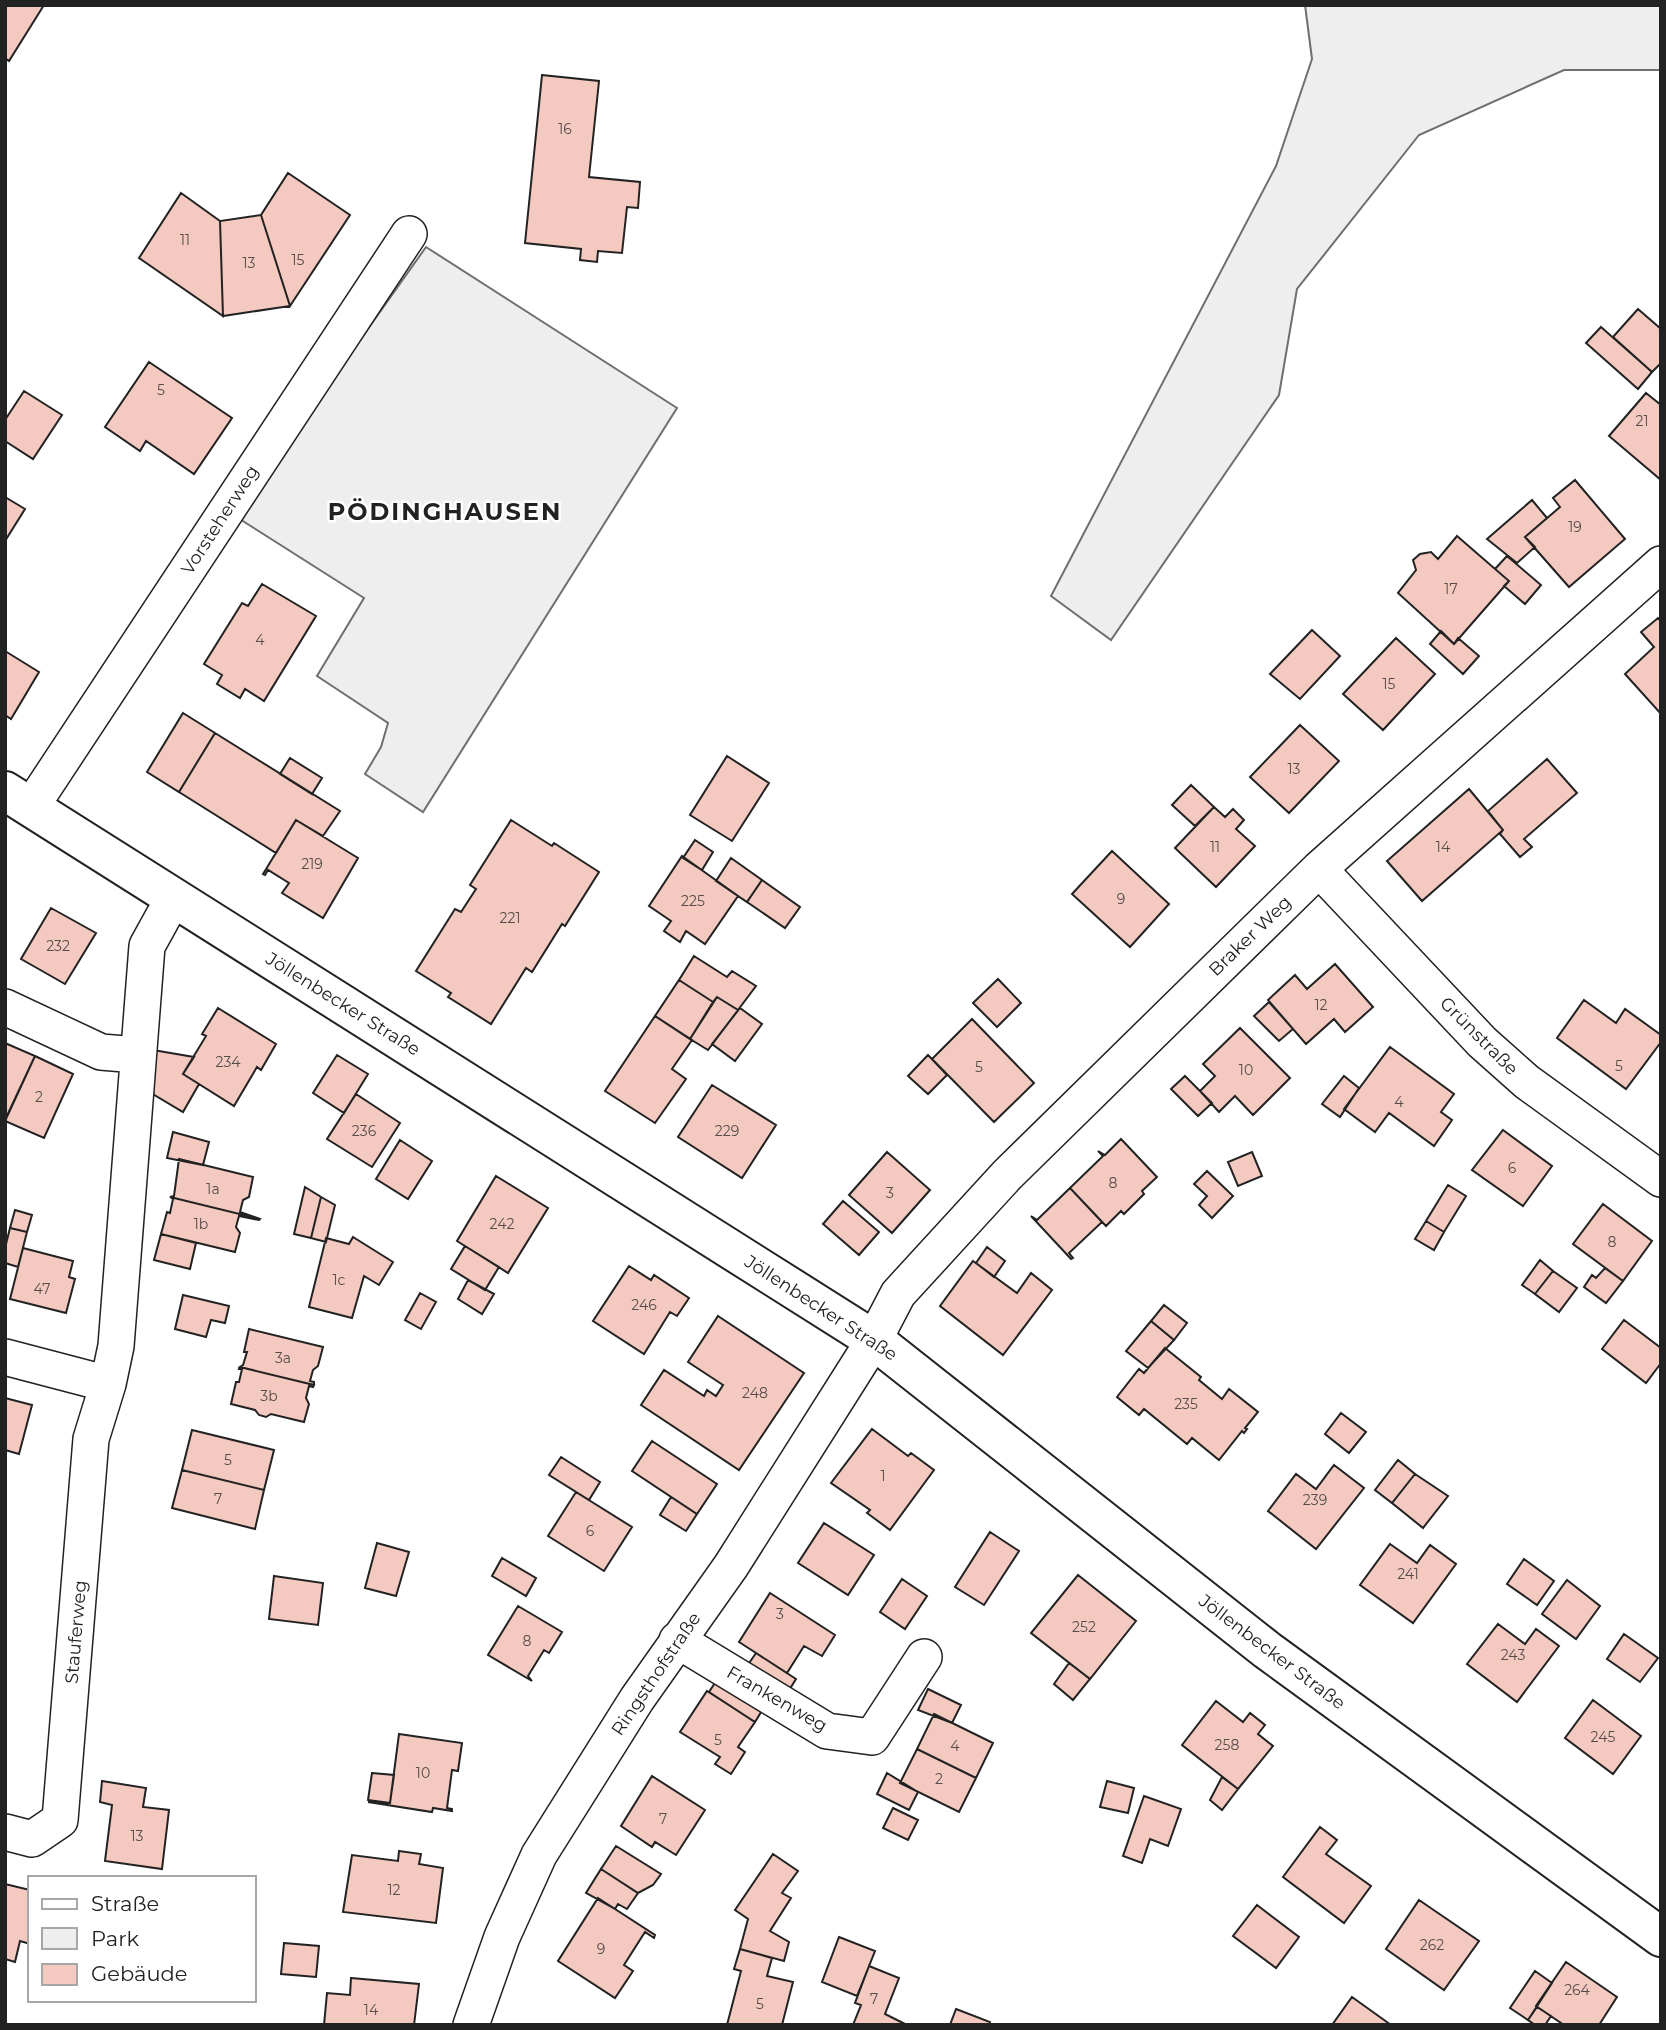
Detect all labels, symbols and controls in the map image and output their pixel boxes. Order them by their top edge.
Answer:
house number: 16 [558,120,572,138]
house number: 11 [180,231,190,249]
house number: 15 [292,251,305,269]
house number: 13 [243,254,256,272]
house number: 5 [157,381,165,399]
house number: 21 [1635,412,1649,430]
street label: Vorsteherweg [176,461,264,579]
district label: PÖDINGHAUSEN [328,497,562,526]
house number: 19 [1568,518,1582,536]
house number: 17 [1444,580,1458,598]
house number: 4 [255,631,265,649]
house number: 15 [1383,675,1396,693]
house number: 13 [1288,760,1301,778]
house number: 11 [1210,838,1220,856]
house number: 14 [1436,838,1451,856]
house number: 219 [301,855,323,873]
house number: 9 [1117,890,1125,908]
street label: Braker Weg [1204,891,1296,981]
house number: 225 [681,892,705,910]
house number: 221 [500,909,520,927]
house number: 232 [46,937,70,955]
street label: Jöllenbecker Straße [261,947,424,1060]
street label: Grünstraße [1435,992,1523,1080]
house number: 12 [1314,996,1328,1014]
house number: 234 [215,1053,241,1071]
house number: 5 [1615,1057,1623,1075]
house number: 5 [975,1058,983,1076]
house number: 10 [1239,1061,1253,1079]
house number: 2 [35,1088,43,1106]
house number: 4 [1394,1093,1404,1111]
house number: 236 [352,1122,377,1140]
house number: 229 [715,1122,739,1140]
house number: 6 [1508,1159,1517,1177]
house number: 8 [1109,1174,1118,1192]
house number: 1a [206,1180,220,1198]
house number: 3 [886,1184,894,1202]
house number: 1b [194,1215,208,1233]
house number: 242 [490,1215,514,1233]
house number: 8 [1608,1233,1617,1251]
street label: Jöllenbecker Straße [740,1250,902,1366]
house number: 1c [333,1271,346,1289]
house number: 47 [34,1280,50,1298]
house number: 246 [631,1296,657,1314]
house number: 3a [275,1349,291,1367]
house number: 248 [742,1384,768,1402]
house number: 3b [260,1387,278,1405]
house number: 235 [1174,1395,1198,1413]
house number: 5 [224,1451,232,1469]
house number: 1 [880,1467,886,1485]
house number: 7 [214,1490,222,1508]
house number: 239 [1303,1491,1327,1509]
house number: 6 [586,1522,595,1540]
house number: 241 [1397,1565,1419,1583]
street label: Stauferweg [61,1579,91,1685]
street label: Jöllenbecker Straße [1194,1589,1350,1714]
house number: 3 [776,1605,784,1623]
street label: Ringsthofstraße [607,1608,705,1740]
house number: 252 [1072,1618,1096,1636]
house number: 8 [523,1632,532,1650]
house number: 243 [1501,1646,1525,1664]
street label: Frankenweg [723,1661,831,1737]
house number: 245 [1591,1728,1615,1746]
house number: 5 [714,1731,722,1749]
house number: 258 [1215,1736,1239,1754]
house number: 4 [950,1737,960,1755]
house number: 10 [416,1764,430,1782]
house number: 2 [935,1770,943,1788]
house number: 7 [659,1810,667,1828]
house number: 13 [131,1827,144,1845]
legend [28,1876,256,2002]
house number: 12 [387,1881,401,1899]
text: Straße [91,1891,159,1916]
text: Park [91,1926,139,1951]
house number: 262 [1420,1936,1444,1954]
house number: 9 [597,1940,605,1958]
text: Gebäude [91,1961,188,1986]
house number: 264 [1564,1981,1591,1999]
house number: 7 [870,1990,878,2008]
house number: 5 [756,1995,764,2013]
house number: 14 [364,2001,379,2019]

